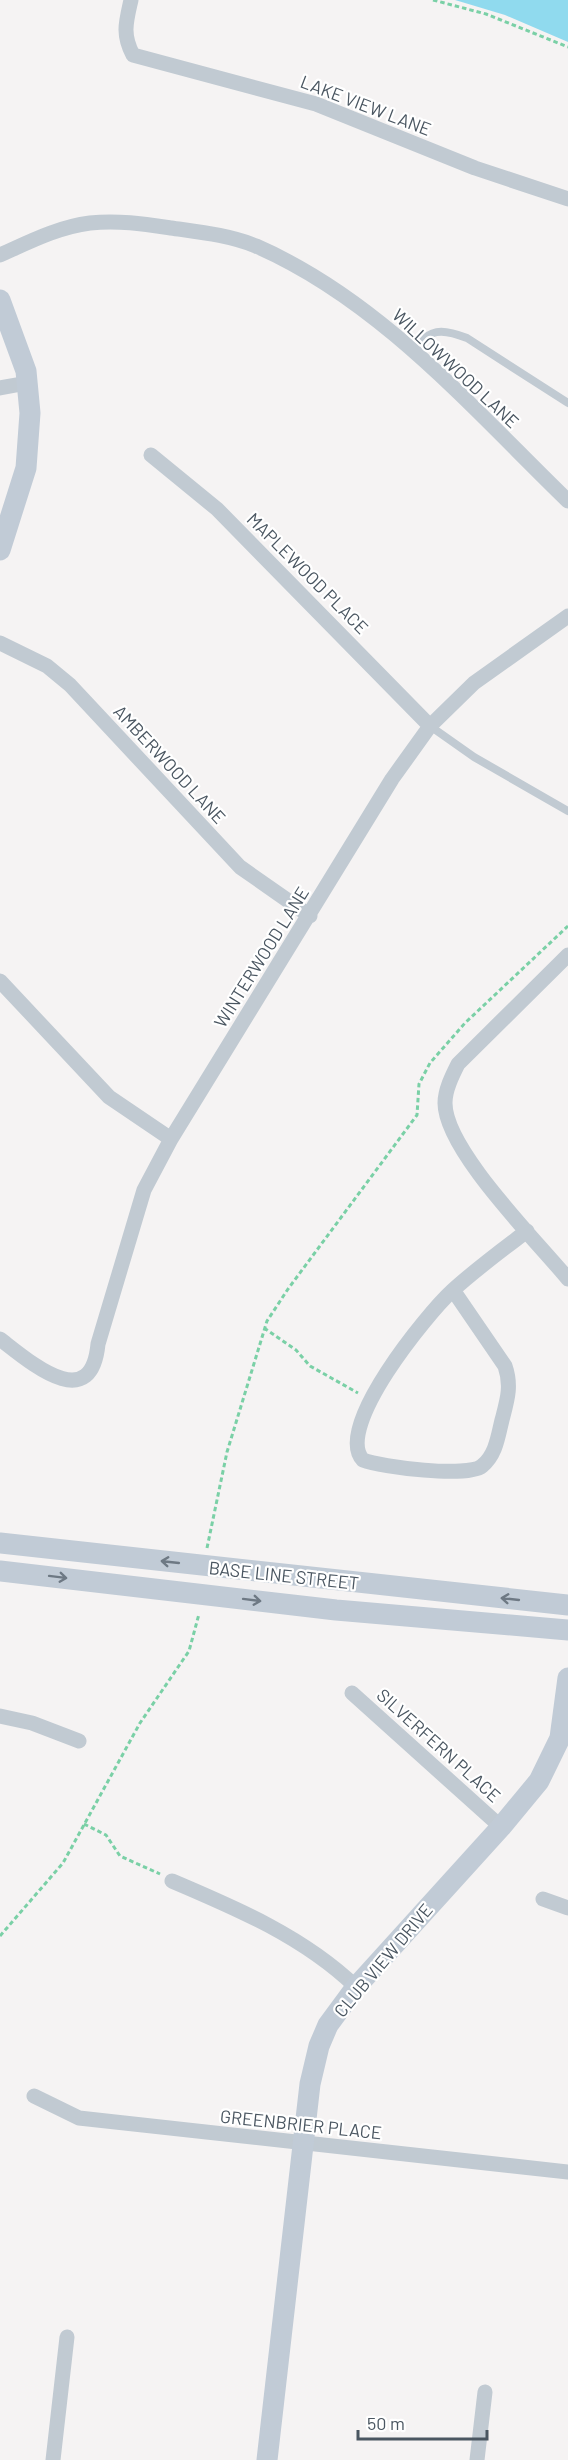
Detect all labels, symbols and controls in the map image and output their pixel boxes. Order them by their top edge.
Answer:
street label: LAKE VIEW LANE [298,70,434,140]
street label: WILLOWWOOD LANE [388,304,524,432]
street label: MAPLEWOOD PLACE [243,508,373,638]
street label: AMBERWOOD LANE [109,700,231,828]
street label: WINTERWOOD LANE [209,883,313,1031]
one-way arrow [160,1556,180,1567]
street label: BASE LINE STREET [208,1556,360,1594]
one-way arrow [48,1572,68,1583]
one-way arrow [500,1593,520,1604]
one-way arrow [241,1595,261,1606]
street label: SILVERFERN PLACE [372,1684,506,1806]
street label: CLUB VIEW DRIVE [329,1899,437,2021]
street label: GREENBRIER PLACE [219,2105,383,2143]
scale bar [358,2403,487,2441]
text: 50 m [367,2412,405,2434]

